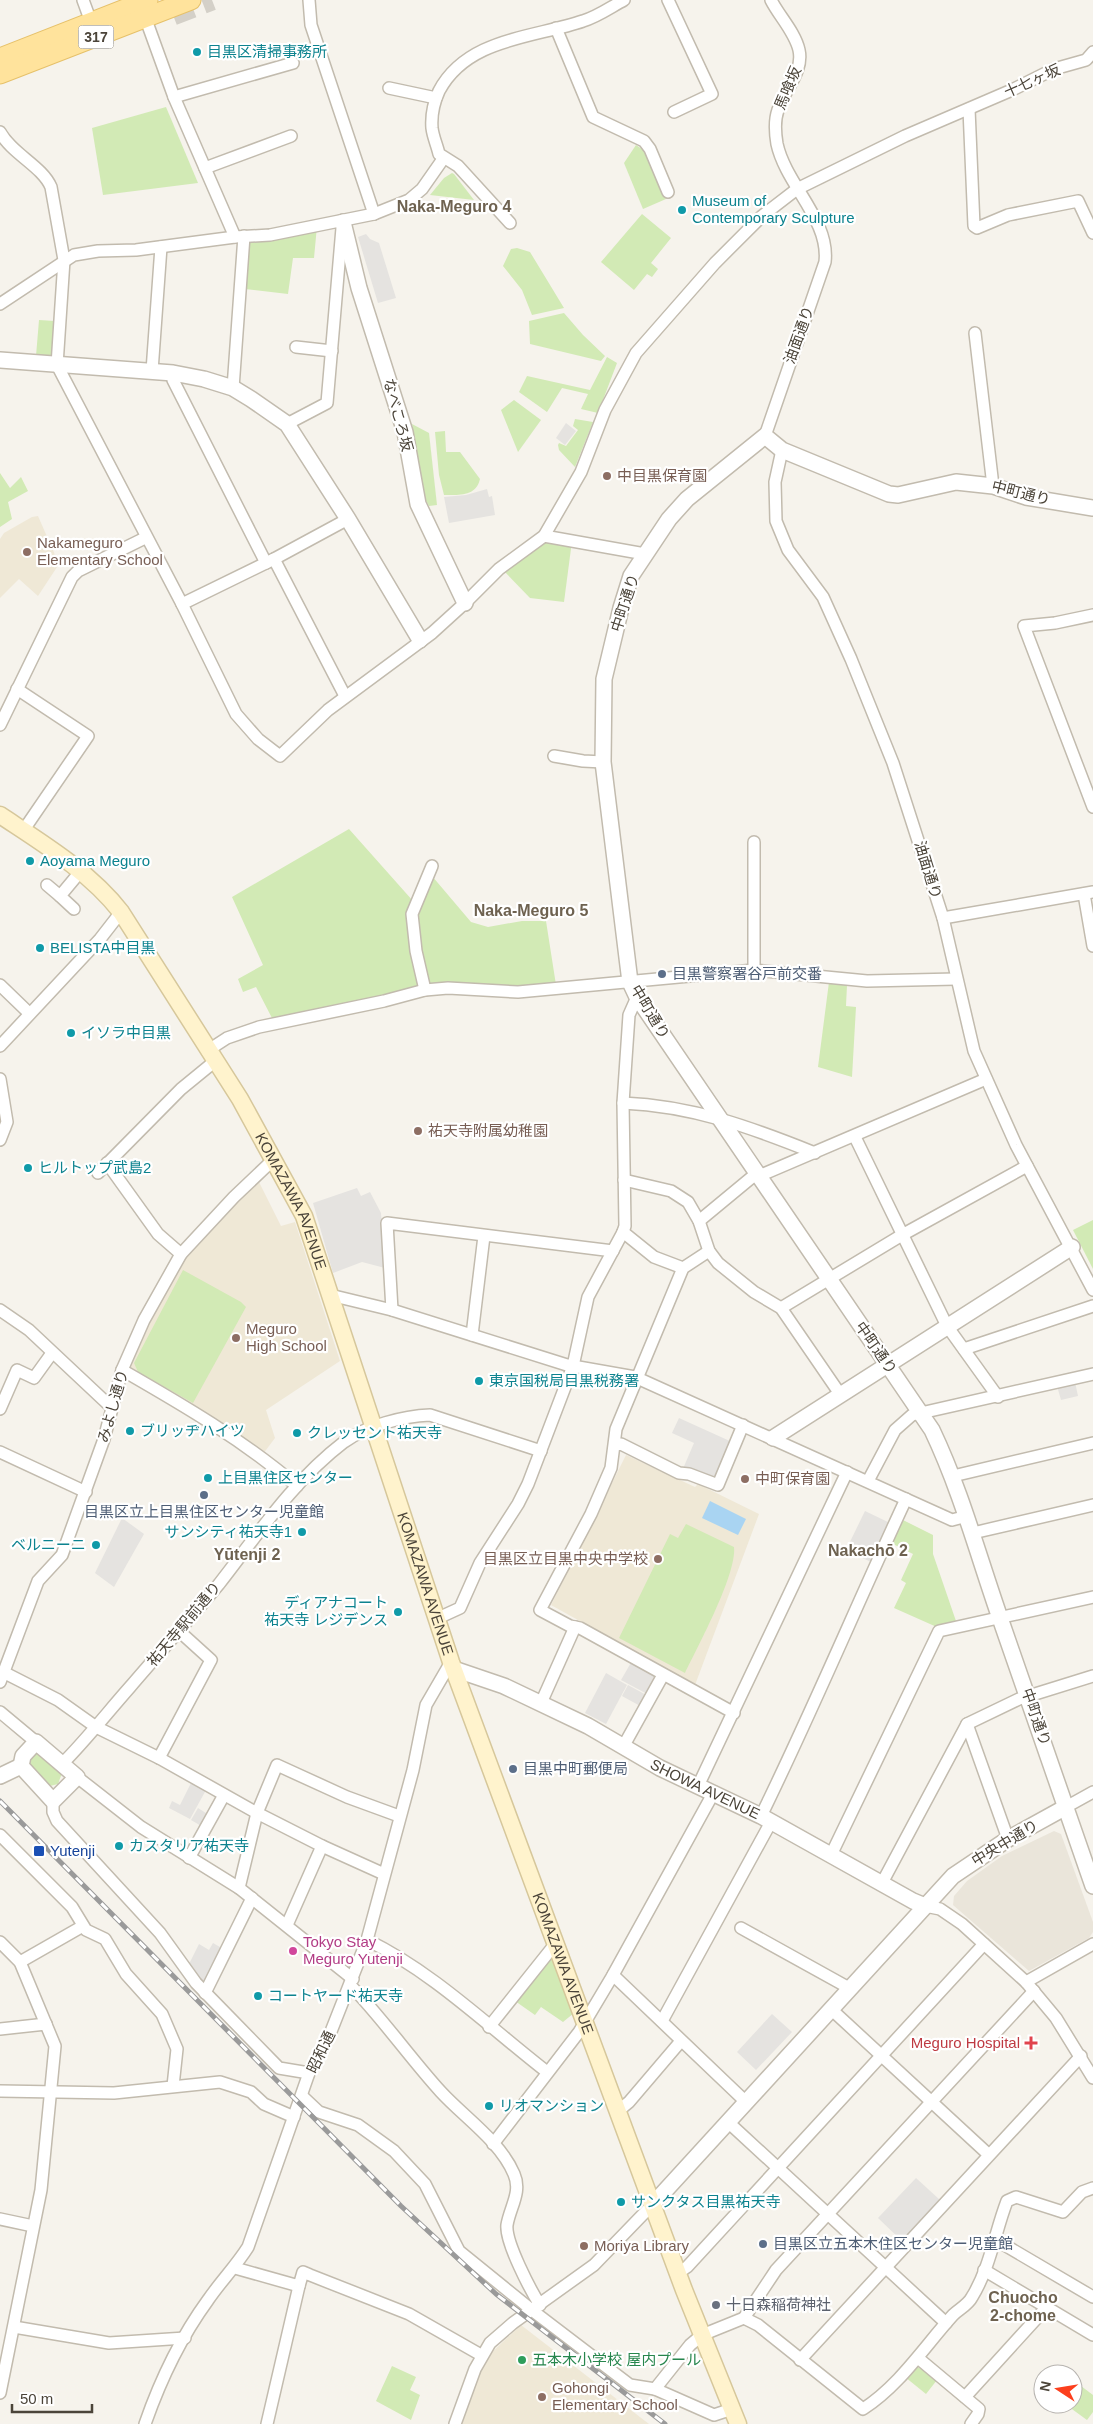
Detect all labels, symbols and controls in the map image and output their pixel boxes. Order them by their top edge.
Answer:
road number: 317 [78,26,114,48]
place label: 目黒区清掃事務所 [207,43,327,60]
marker: 目黒区清掃事務所 [191,46,203,58]
street label: 十七ヶ坂 [1001,61,1063,101]
street label: 馬喰坂 [771,64,804,112]
place label: Museum of Contemporary Sculpture [692,192,855,226]
district label: Naka-Meguro 4 [397,198,511,215]
marker: Museum of Contemporary Sculpture [676,204,688,216]
street label: 油面通り [780,304,817,366]
street label: なべころ坂 [381,376,416,453]
place label: 中目黒保育園 [617,467,707,484]
marker: 中目黒保育園 [601,470,613,482]
street label: 中町通り [990,477,1052,508]
place label: Nakameguro Elementary School [37,534,163,568]
marker: Nakameguro Elementary School [21,546,33,558]
street label: 中町通り [607,572,642,634]
street label: 油面通り [912,839,945,901]
place label: Aoyama Meguro [40,852,150,869]
marker: Aoyama Meguro [24,855,36,867]
district label: Naka-Meguro 5 [474,902,588,919]
place label: BELISTA中目黒 [50,939,156,956]
marker: BELISTA中目黒 [34,942,46,954]
place label: 目黒警察署谷戸前交番 [672,965,822,982]
marker: 目黒警察署谷戸前交番 [656,968,668,980]
street label: 中町通り [628,982,673,1042]
place label: イソラ中目黒 [81,1024,171,1041]
marker: イソラ中目黒 [65,1027,77,1039]
place label: 祐天寺附属幼稚園 [428,1122,548,1139]
marker: 祐天寺附属幼稚園 [412,1125,424,1137]
street label: KOMAZAWA AVENUE [252,1130,330,1272]
place label: ヒルトップ武島2 [38,1159,151,1176]
marker: ヒルトップ武島2 [22,1162,34,1174]
street label: 中町通り [852,1318,901,1377]
place label: Meguro High School [246,1320,327,1354]
marker: Meguro High School [230,1332,242,1344]
street label: みよし通り [94,1367,131,1444]
place label: 東京国税局目黒税務署 [489,1372,639,1389]
marker: 東京国税局目黒税務署 [473,1375,485,1387]
place label: ブリッヂハイツ [140,1422,245,1439]
place label: クレッセント祐天寺 [307,1424,442,1441]
marker: ブリッヂハイツ [124,1425,136,1437]
marker: クレッセント祐天寺 [291,1427,303,1439]
place label: 上目黒住区センター [218,1469,353,1486]
place label: 中町保育園 [755,1470,830,1487]
marker: 上目黒住区センター [202,1472,214,1484]
marker: 中町保育園 [739,1473,751,1485]
marker: 目黒区立上目黒住区センター児童館 [198,1489,210,1501]
place label: 目黒区立上目黒住区センター児童館 [84,1503,324,1520]
street label: KOMAZAWA AVENUE [394,1510,457,1657]
place label: サンシティ祐天寺1 [165,1523,292,1540]
marker: サンシティ祐天寺1 [296,1526,308,1538]
place label: ベルニーニ [11,1536,86,1553]
marker: ベルニーニ [90,1539,102,1551]
district label: Nakachō 2 [828,1542,908,1559]
district label: Yūtenji 2 [214,1546,280,1563]
place label: 目黒区立目黒中央中学校 [483,1550,648,1567]
marker: 目黒区立目黒中央中学校 [652,1553,664,1565]
street label: 祐天寺駅前通り [143,1578,224,1669]
place label: ディアナコート 祐天寺 レジデンス [264,1594,388,1628]
marker: ディアナコート 祐天寺 レジデンス [392,1606,404,1618]
street label: 中町通り [1019,1686,1054,1748]
street label: SHOWA AVENUE [647,1755,763,1822]
place label: 目黒中町郵便局 [523,1760,628,1777]
marker: 目黒中町郵便局 [507,1763,519,1775]
street label: 中央中通り [968,1816,1041,1869]
place label: カスタリア祐天寺 [129,1837,249,1854]
marker: カスタリア祐天寺 [113,1840,125,1852]
place label: Yutenji [50,1842,95,1859]
marker: Yutenji [32,1844,46,1858]
street label: KOMAZAWA AVENUE [529,1890,597,2036]
place label: Tokyo Stay Meguro Yutenji [303,1933,403,1967]
marker: Tokyo Stay Meguro Yutenji [287,1945,299,1957]
place label: コートヤード祐天寺 [268,1987,403,2004]
marker: コートヤード祐天寺 [252,1990,264,2002]
street label: 昭和通 [303,2028,338,2076]
place label: Meguro Hospital [911,2034,1020,2051]
marker: Meguro Hospital [1024,2036,1038,2050]
place label: リオマンション [499,2097,604,2114]
marker: リオマンション [483,2100,495,2112]
place label: サンクタス目黒祐天寺 [631,2193,780,2210]
marker: サンクタス目黒祐天寺 [615,2196,627,2208]
place label: 目黒区立五本木住区センター児童館 [773,2235,1013,2252]
place label: Moriya Library [594,2237,690,2254]
marker: 目黒区立五本木住区センター児童館 [757,2238,769,2250]
marker: Moriya Library [578,2240,590,2252]
district label: Chuocho 2-chome [988,2289,1058,2324]
place label: 十日森稲荷神社 [726,2296,831,2313]
marker: 十日森稲荷神社 [710,2299,722,2311]
place label: 五本木小学校 屋内プール [532,2351,701,2368]
marker: 五本木小学校 屋内プール [516,2354,528,2366]
north arrow [1033,2364,1083,2414]
place label: Gohongi Elementary School [552,2379,678,2413]
text: N [1036,2380,1054,2393]
scale bar [12,2382,92,2414]
text: 50 m [20,2390,53,2407]
marker: Gohongi Elementary School [536,2391,548,2403]

